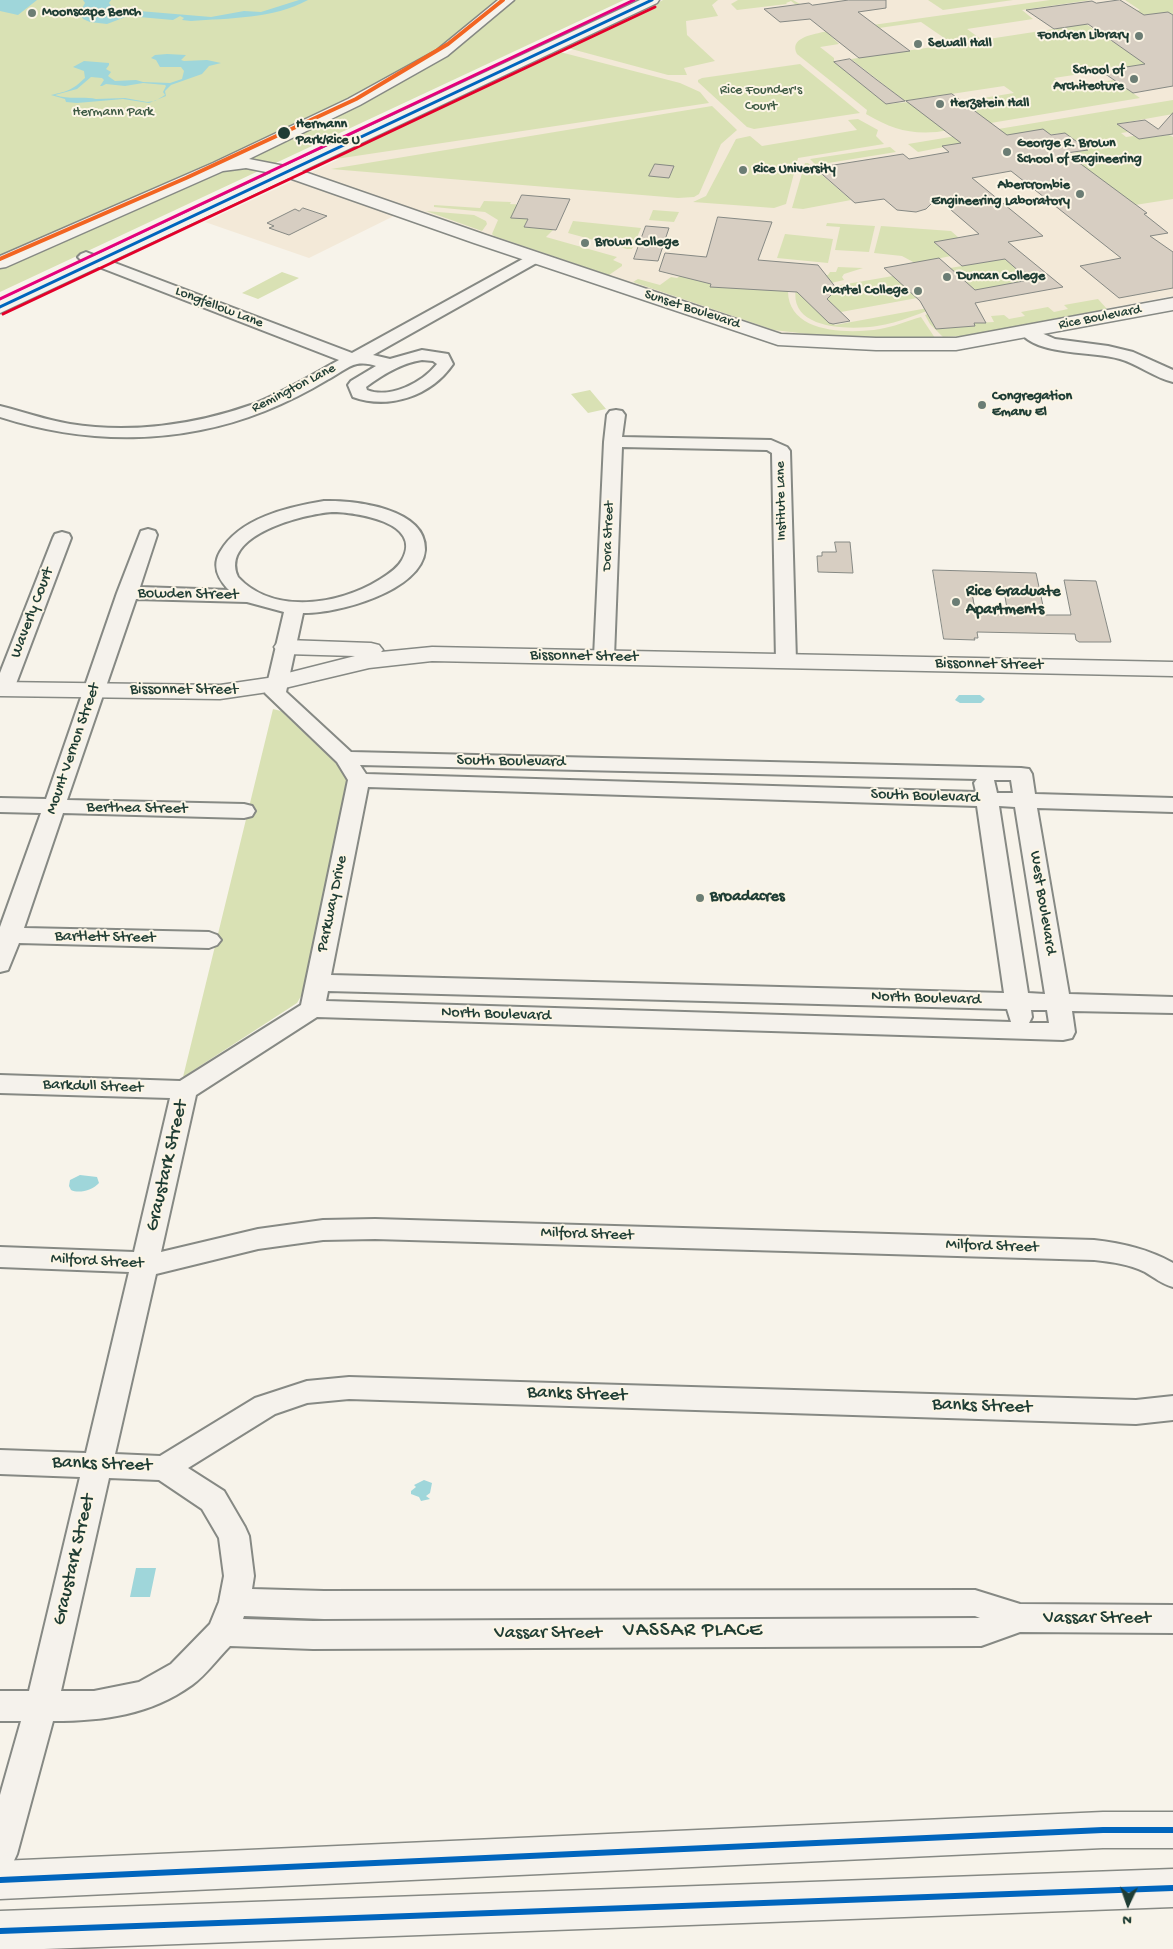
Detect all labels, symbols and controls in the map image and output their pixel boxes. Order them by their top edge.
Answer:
place label: Moonscape Bench [42,5,141,21]
marker: Moonscape Bench [26,7,38,19]
place label: Fondren Library [1037,28,1129,44]
marker: Fondren Library [1133,30,1145,42]
place label: Sewall Hall [928,36,992,52]
marker: Sewall Hall [912,38,924,50]
place label: School of Architecture [1053,63,1124,95]
marker: School of Architecture [1128,73,1140,85]
park label: Rice Founder's Court [720,83,802,115]
place label: Herzstein Hall [950,96,1029,112]
marker: Herzstein Hall [934,98,946,110]
park label: Hermann Park [72,105,154,121]
place label: Hermann Park/Rice U [296,117,360,150]
marker: Hermann Park/Rice U [276,125,292,141]
place label: George R. Brown School of Engineering [1017,136,1142,168]
marker: George R. Brown School of Engineering [1001,146,1013,158]
place label: Rice University [753,162,836,178]
marker: Rice University [737,164,749,176]
place label: Abercrombie Engineering Laboratory [931,178,1070,210]
marker: Abercrombie Engineering Laboratory [1074,188,1086,200]
place label: Brown College [595,235,679,251]
marker: Brown College [579,237,591,249]
place label: Duncan College [957,269,1045,285]
marker: Duncan College [941,271,953,283]
place label: Martel College [823,283,908,299]
street label: Longfellow Lane [173,284,265,332]
marker: Martel College [912,285,924,297]
street label: Sunset Boulevard [642,287,742,333]
street label: Rice Boulevard [1057,302,1143,334]
street label: Remington Lane [249,361,339,417]
place label: Congregation Emanu El [992,389,1072,422]
marker: Congregation Emanu El [976,399,988,411]
street label: Institute Lane [773,461,791,541]
street label: Dora Street [599,501,619,571]
street label: Waverly Court [7,565,59,661]
place label: Rice Graduate Apartments [966,583,1061,621]
street label: Bowden Street [138,585,238,605]
marker: Rice Graduate Apartments [950,596,962,608]
street label: Bissonnet Street [530,646,638,668]
street label: Bissonnet Street [935,654,1043,676]
street label: Mount Vernon Street [43,681,105,817]
street label: Bissonnet Street [130,681,238,701]
street label: South Boulevard [456,751,566,773]
street label: South Boulevard [870,786,980,808]
street label: Berthea Street [86,799,188,819]
street label: West Boulevard [1024,850,1060,956]
street label: Parkway Drive [313,854,353,954]
place label: Broadacres [710,888,785,908]
marker: Broadacres [694,892,706,904]
street label: Bartlett Street [55,928,155,948]
street label: North Boulevard [871,987,981,1011]
street label: North Boulevard [441,1003,551,1027]
street label: Barkdull Street [43,1076,143,1098]
street label: Graustark Street [142,1098,194,1234]
street label: Milford Street [540,1224,634,1246]
street label: Milford Street [945,1236,1039,1258]
street label: Milford Street [50,1250,144,1274]
street label: Banks Street [527,1382,627,1408]
street label: Banks Street [932,1394,1032,1420]
street label: Banks Street [52,1452,152,1478]
street label: Graustark Street [49,1492,101,1628]
street label: Vassar Street [1043,1608,1151,1630]
district label: VASSAR PLACE [621,1619,765,1645]
street label: Vassar Street [494,1623,602,1645]
north arrow [1103,1879,1153,1929]
text: N [1122,1911,1132,1928]

